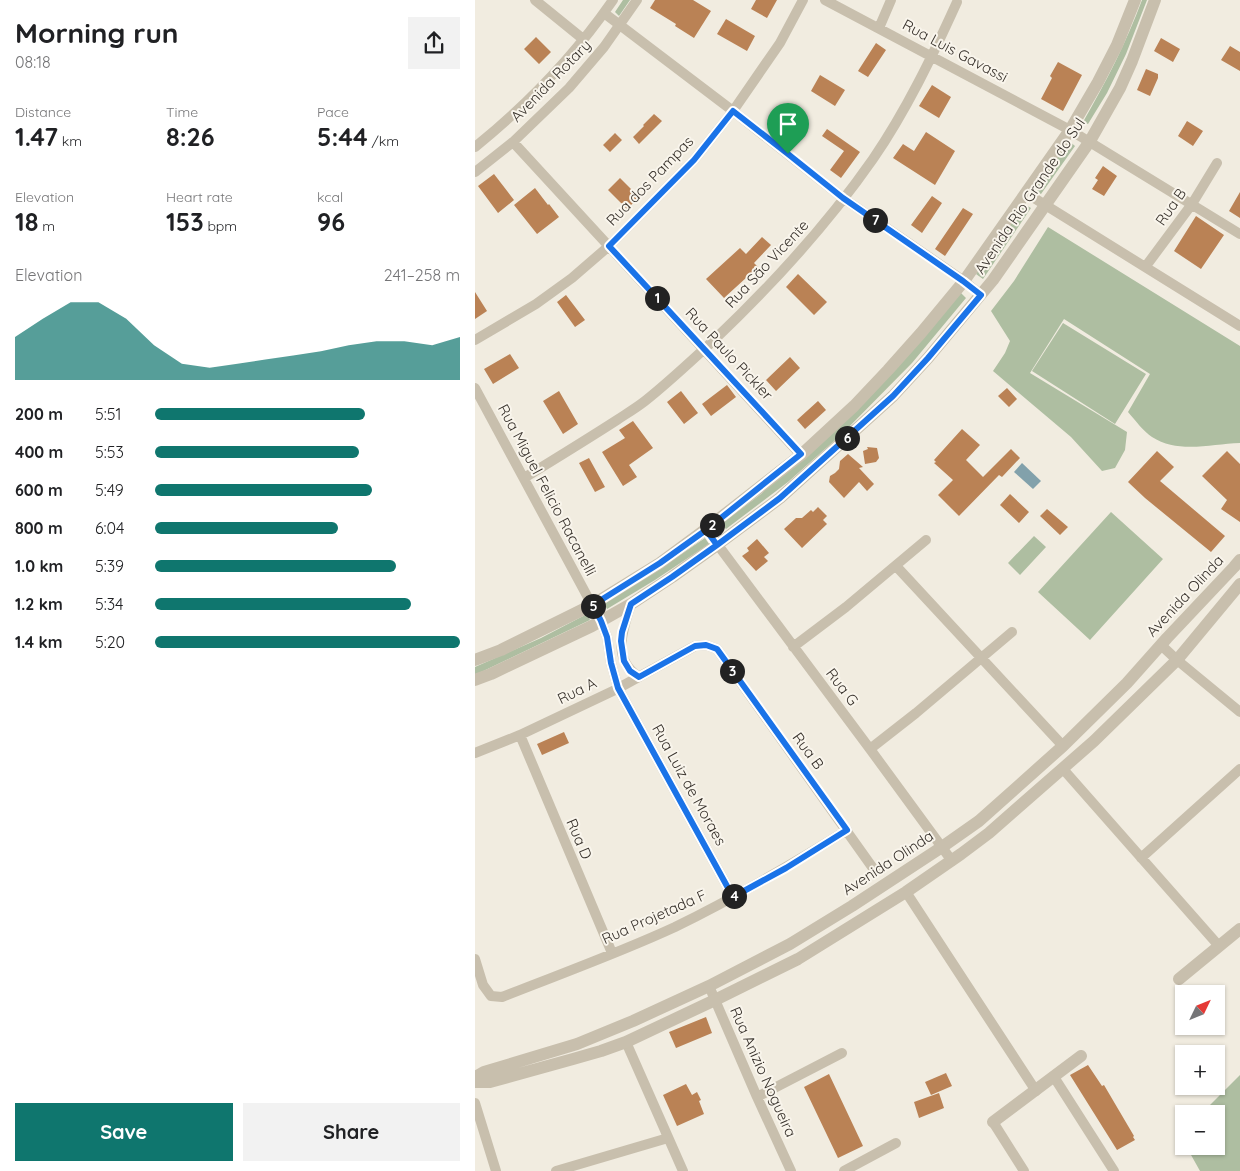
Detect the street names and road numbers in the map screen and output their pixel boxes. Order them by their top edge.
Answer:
street label: Rua Luis Gavassi [899,15,1011,86]
street label: Avenida Rotary [507,35,595,126]
street label: Avenida Rio Grande do Sul [970,114,1089,277]
street label: Rua dos Pampas [602,132,697,230]
street label: Rua B [1151,184,1190,229]
street label: Rua São Vicente [721,216,812,312]
street label: Rua Paulo Pickler [682,303,777,404]
street label: Rua Miguel Felicio Racanelli [494,401,601,579]
street label: Avenida Olinda [1142,551,1227,640]
street label: Rua G [822,664,863,709]
street label: Rua A [554,673,600,708]
street label: Rua Luiz de Moraes [648,721,731,849]
street label: Rua B [789,728,828,773]
street label: Rua D [562,816,597,862]
street label: Avenida Olinda [839,826,937,899]
street label: Rua Projetada F [599,885,709,948]
street label: Rua Anizio Nogueira [726,1004,801,1140]

